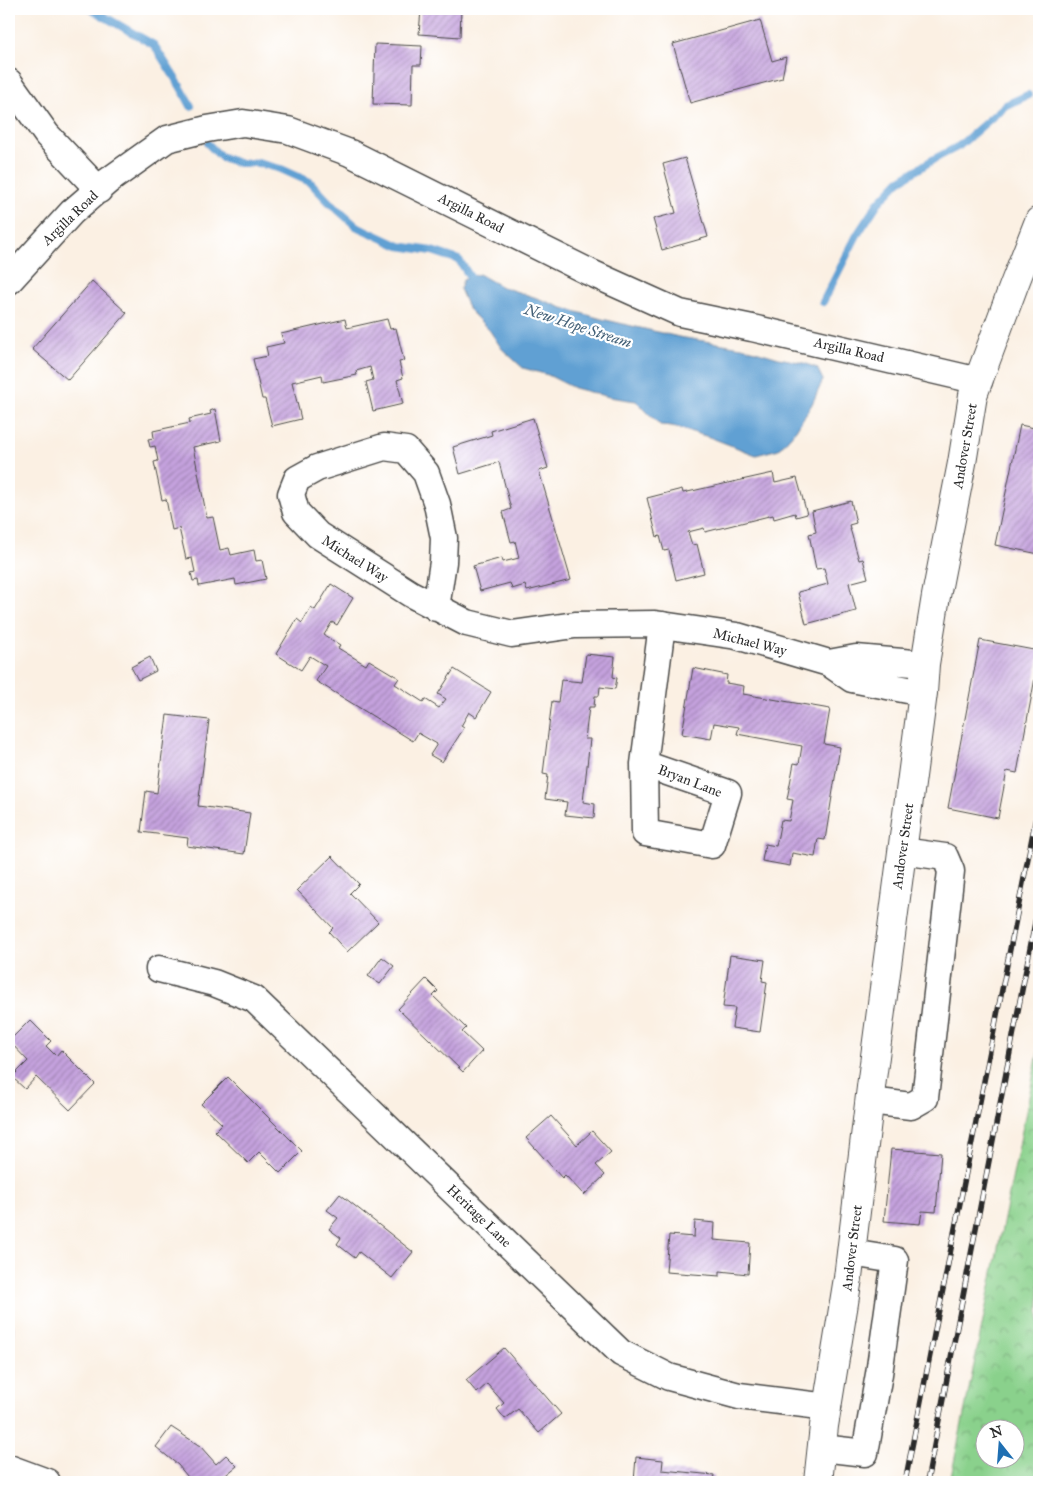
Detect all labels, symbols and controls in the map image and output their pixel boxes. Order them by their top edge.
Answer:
street label: Argilla Road [38,187,102,250]
street label: Argilla Road [434,189,507,237]
water label: New Hope Stream [521,300,634,353]
street label: Argilla Road [811,333,886,366]
street label: Andover Street [949,402,981,491]
street label: Michael Way [319,532,392,586]
street label: Michael Way [711,625,789,659]
street label: Bryan Lane [656,761,725,801]
street label: Andover Street [888,802,917,891]
street label: Heritage Lane [443,1181,515,1251]
street label: Andover Street [838,1204,866,1293]
north arrow [976,1418,1026,1468]
text: N [988,1422,1005,1442]

